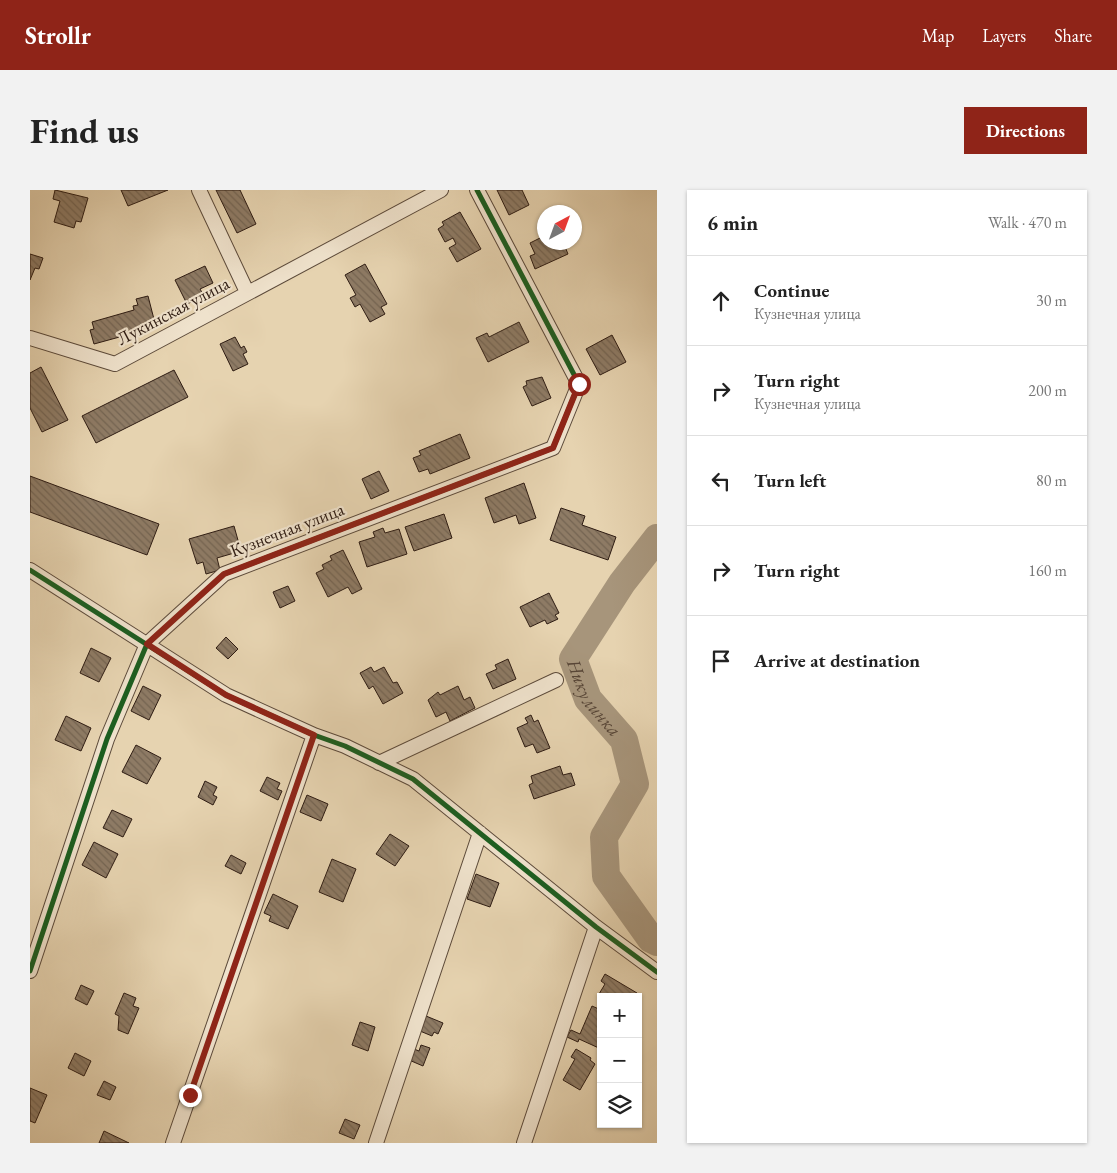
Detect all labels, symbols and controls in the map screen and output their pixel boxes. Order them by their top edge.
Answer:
text: Strollr [25,20,91,51]
text: Map [922,24,954,47]
text: Layers [982,24,1026,47]
text: Share [1054,24,1092,47]
button: Directions [964,107,1087,154]
text: Find us [30,108,139,153]
north arrow [537,205,582,250]
text: 6 min [707,209,758,236]
text: Walk · 470 m [988,212,1067,233]
street label: Лукинская улица [112,271,234,350]
text: Continue [754,278,829,303]
icon: ahead [707,287,735,315]
text: 30 m [1036,290,1067,311]
text: Кузнечная улица [754,303,861,324]
text: Turn right [754,368,840,393]
route start [568,373,591,396]
icon: right [707,377,735,405]
text: 200 m [1028,380,1067,401]
text: Кузнечная улица [754,393,861,414]
icon: left [707,467,735,495]
text: Turn left [754,468,826,493]
text: 80 m [1036,470,1067,491]
street label: Кузнечная улица [227,497,348,562]
icon: right [707,557,735,585]
text: Turn right [754,558,840,583]
text: 160 m [1028,560,1067,581]
icon: arrive [707,647,735,675]
text: Arrive at destination [754,648,920,673]
water label: Никулинка [561,655,627,742]
map controls [597,993,642,1128]
button: + [597,993,642,1038]
button: − [597,1038,642,1083]
button: layers [597,1083,642,1128]
route end [179,1084,202,1107]

